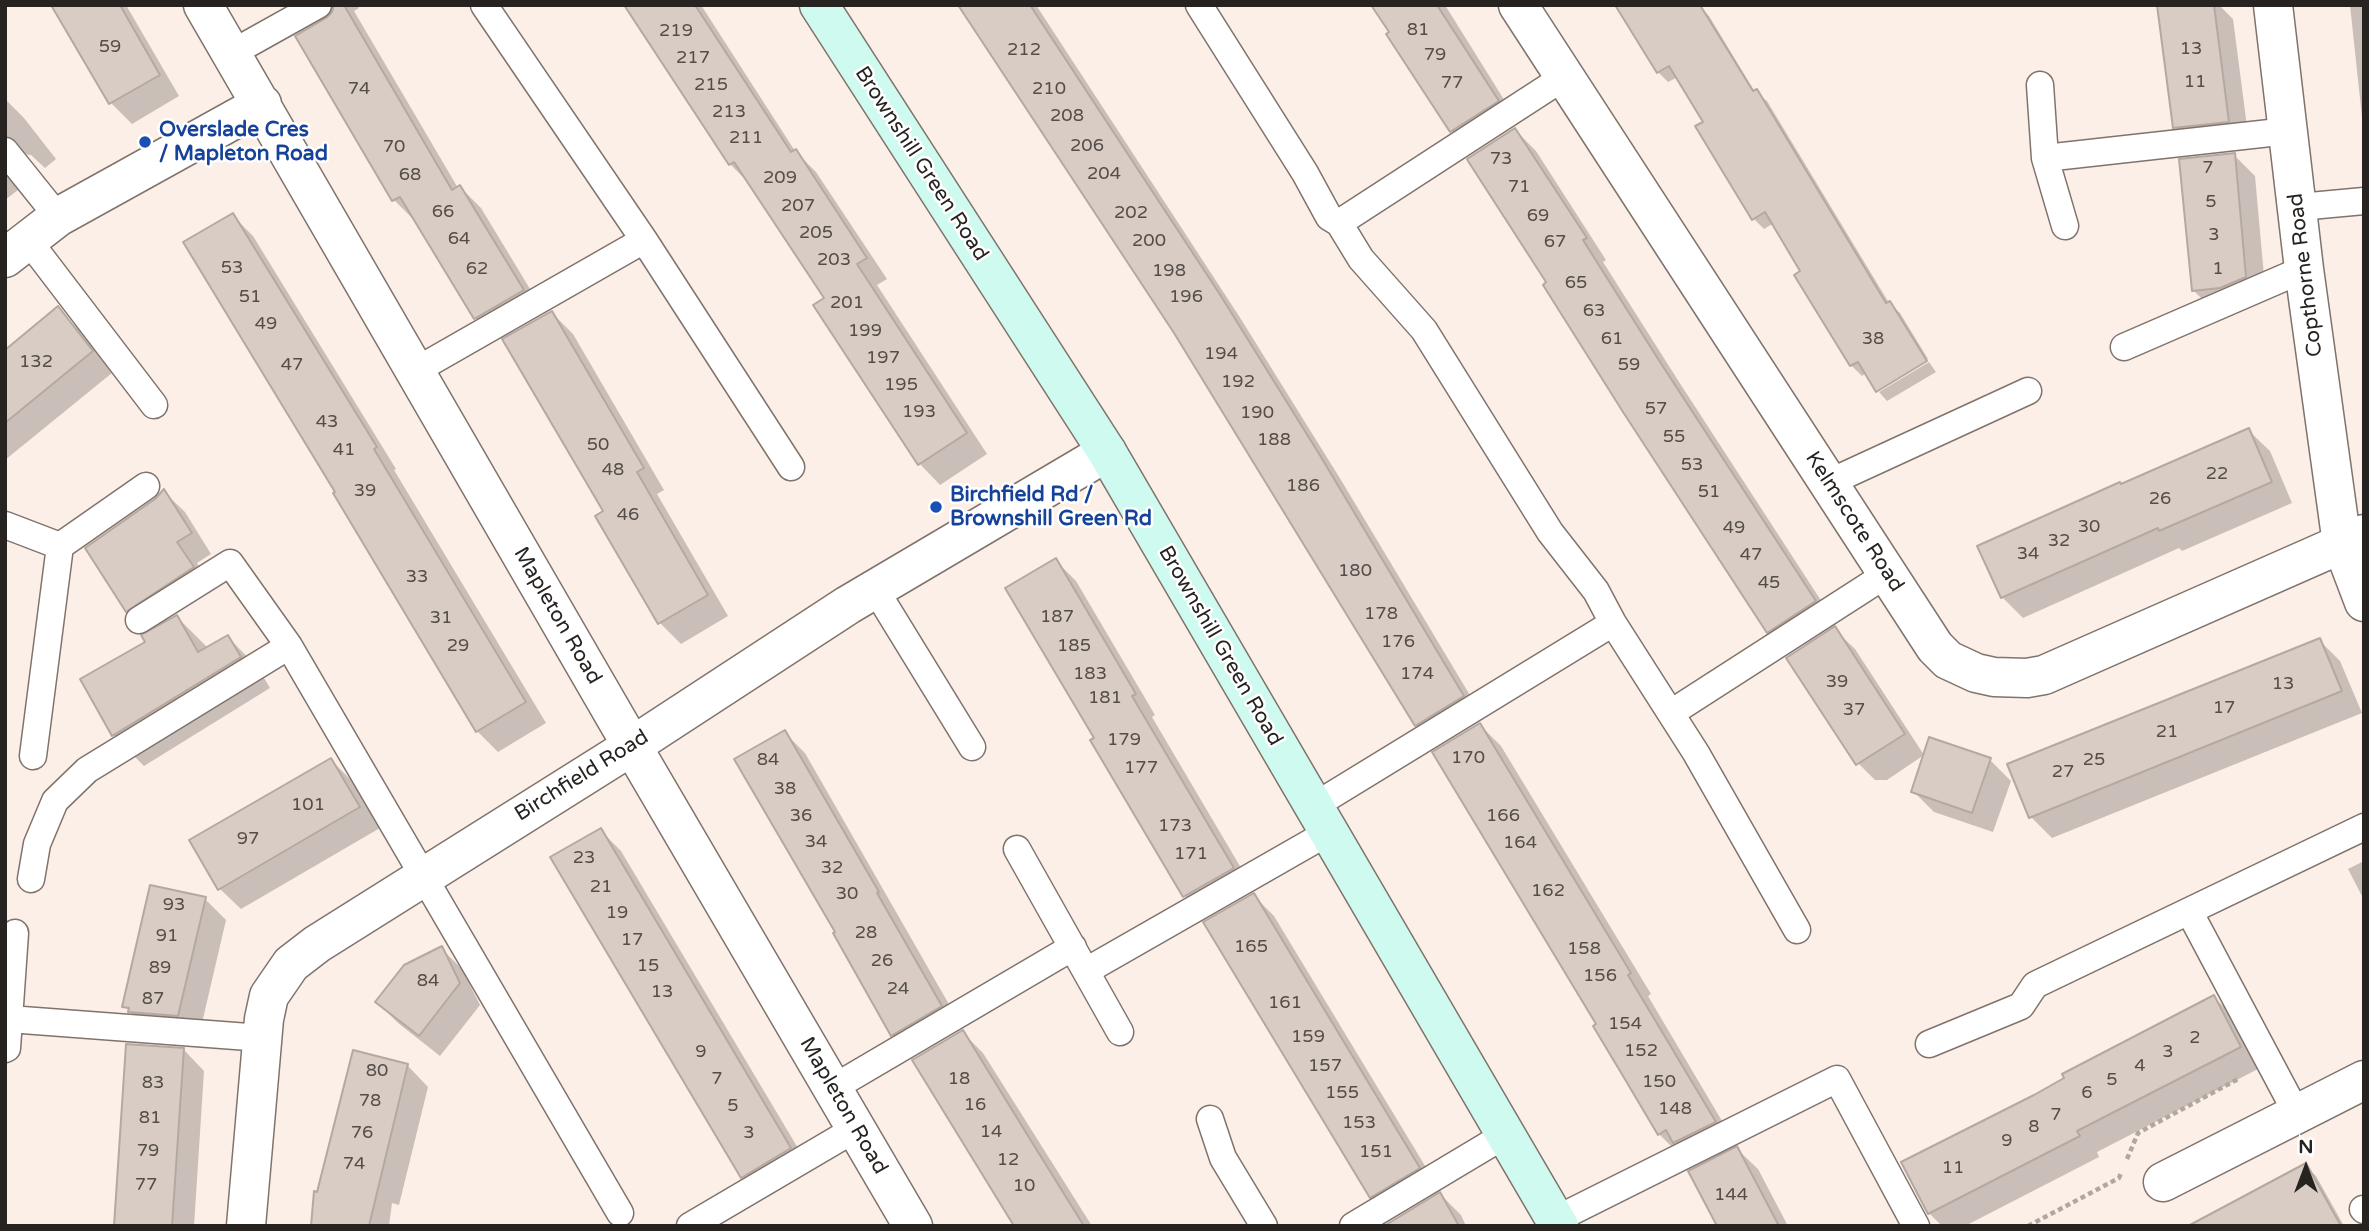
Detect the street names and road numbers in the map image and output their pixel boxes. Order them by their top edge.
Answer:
street label: Brownshill Green Road [849,62,993,266]
street label: Copthorne Road [2283,192,2329,358]
street label: Kelmscote Road [1799,447,1909,597]
street label: Brownshill Green Road [1152,542,1288,750]
street label: Mapleton Road [508,543,606,689]
street label: Birchfield Road [510,725,654,827]
street label: Mapleton Road [794,1033,892,1179]

